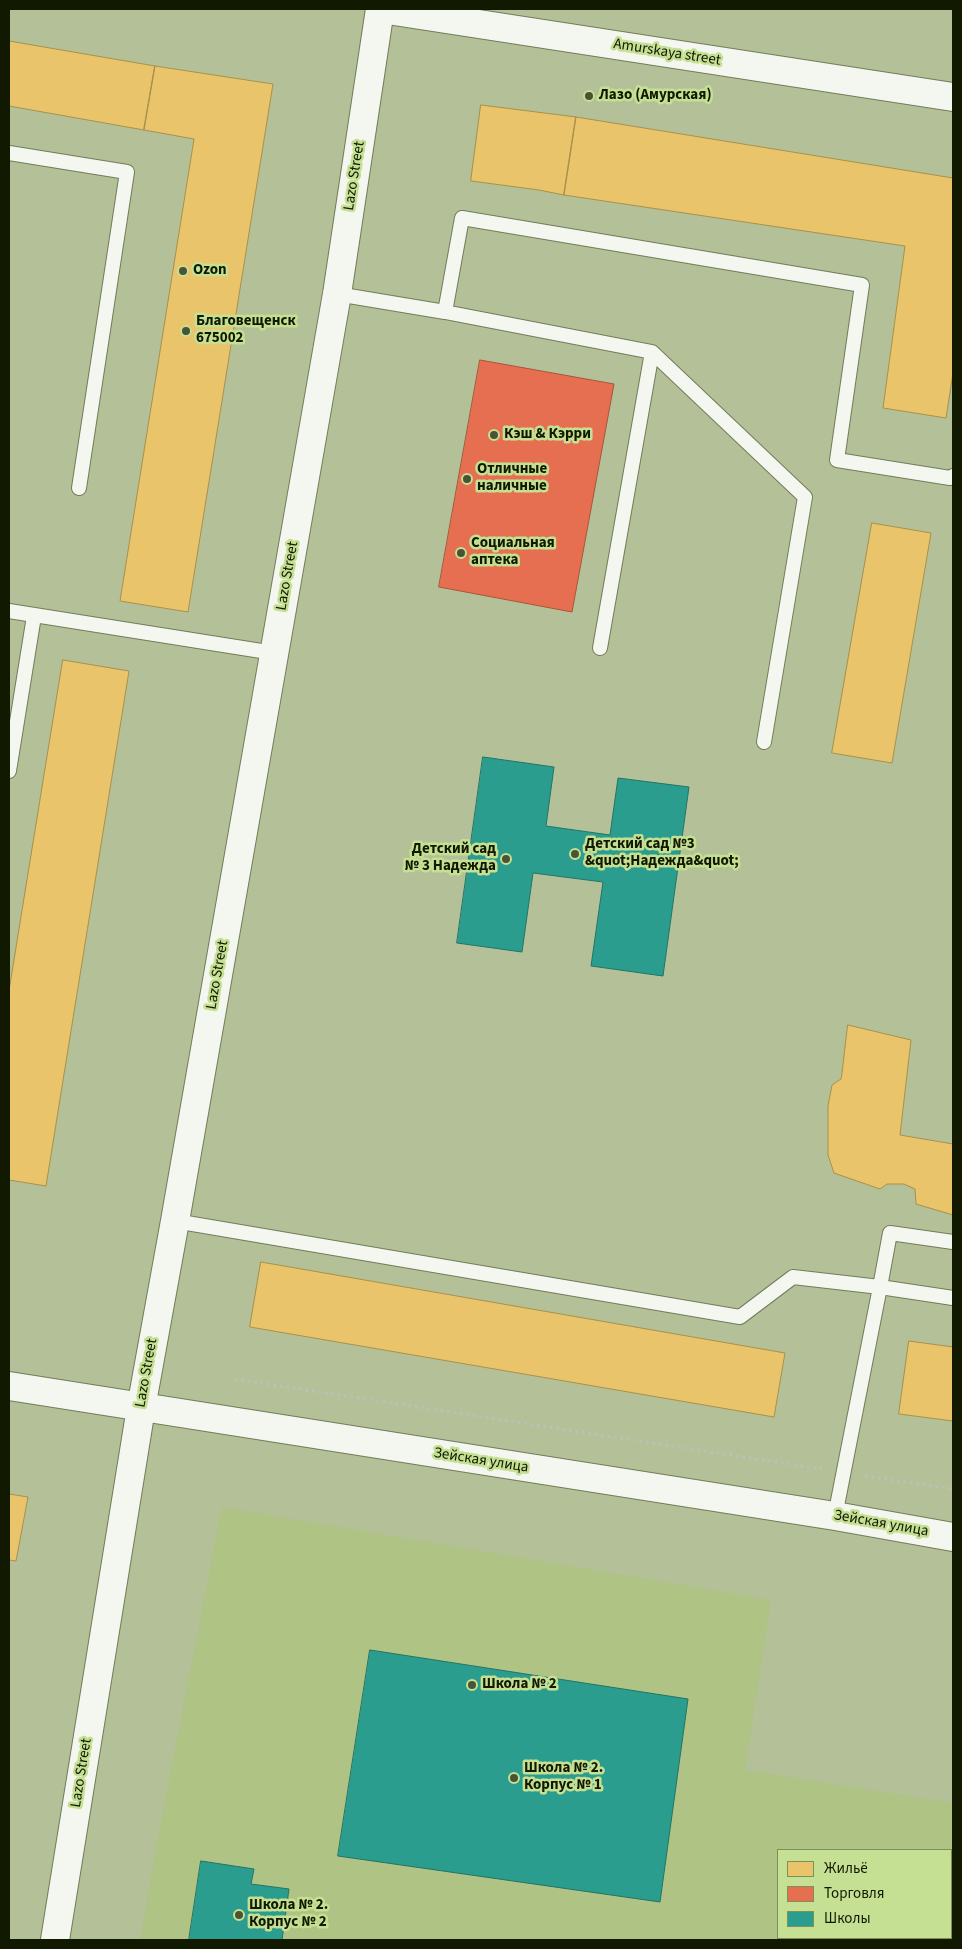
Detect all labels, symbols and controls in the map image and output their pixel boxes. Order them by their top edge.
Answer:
street label: Amurskaya street [612,36,722,70]
place label: Лазо (Амурская) [599,87,712,105]
marker: Лазо (Амурская) [583,90,595,102]
street label: Lazo Street [341,140,369,212]
place label: Ozon [193,262,227,280]
marker: Ozon [177,265,189,277]
place label: Благовещенск 675002 [196,313,296,348]
marker: Благовещенск 675002 [180,325,192,337]
place label: Кэш & Кэрри [504,426,591,444]
marker: Кэш & Кэрри [488,429,500,441]
place label: Отличные наличные [477,461,547,496]
marker: Отличные наличные [461,473,473,485]
place label: Социальная аптека [471,535,555,570]
street label: Lazo Street [273,540,303,612]
marker: Социальная аптека [455,547,467,559]
place label: Детский сад №3 &quot;Надежда&quot; [585,836,739,871]
place label: Детский сад № 3 Надежда [404,841,496,876]
marker: Детский сад №3 &quot;Надежда&quot; [569,848,581,860]
marker: Детский сад № 3 Надежда [500,853,512,865]
street label: Lazo Street [203,939,233,1011]
street label: Lazo Street [132,1337,162,1409]
street label: Зейская улица [432,1445,530,1477]
street label: Зейская улица [832,1507,930,1541]
place label: Школа № 2 [482,1676,557,1694]
marker: Школа № 2 [466,1679,478,1691]
street label: Lazo Street [68,1737,96,1809]
place label: Школа № 2. Корпус № 1 [524,1760,603,1795]
marker: Школа № 2. Корпус № 1 [508,1772,520,1784]
legend [777,1849,952,1939]
text: Жильё [824,1858,868,1879]
text: Торговля [824,1883,884,1904]
place label: Школа № 2. Корпус № 2 [249,1897,328,1932]
text: Школы [824,1908,871,1929]
marker: Школа № 2. Корпус № 2 [233,1909,245,1921]

